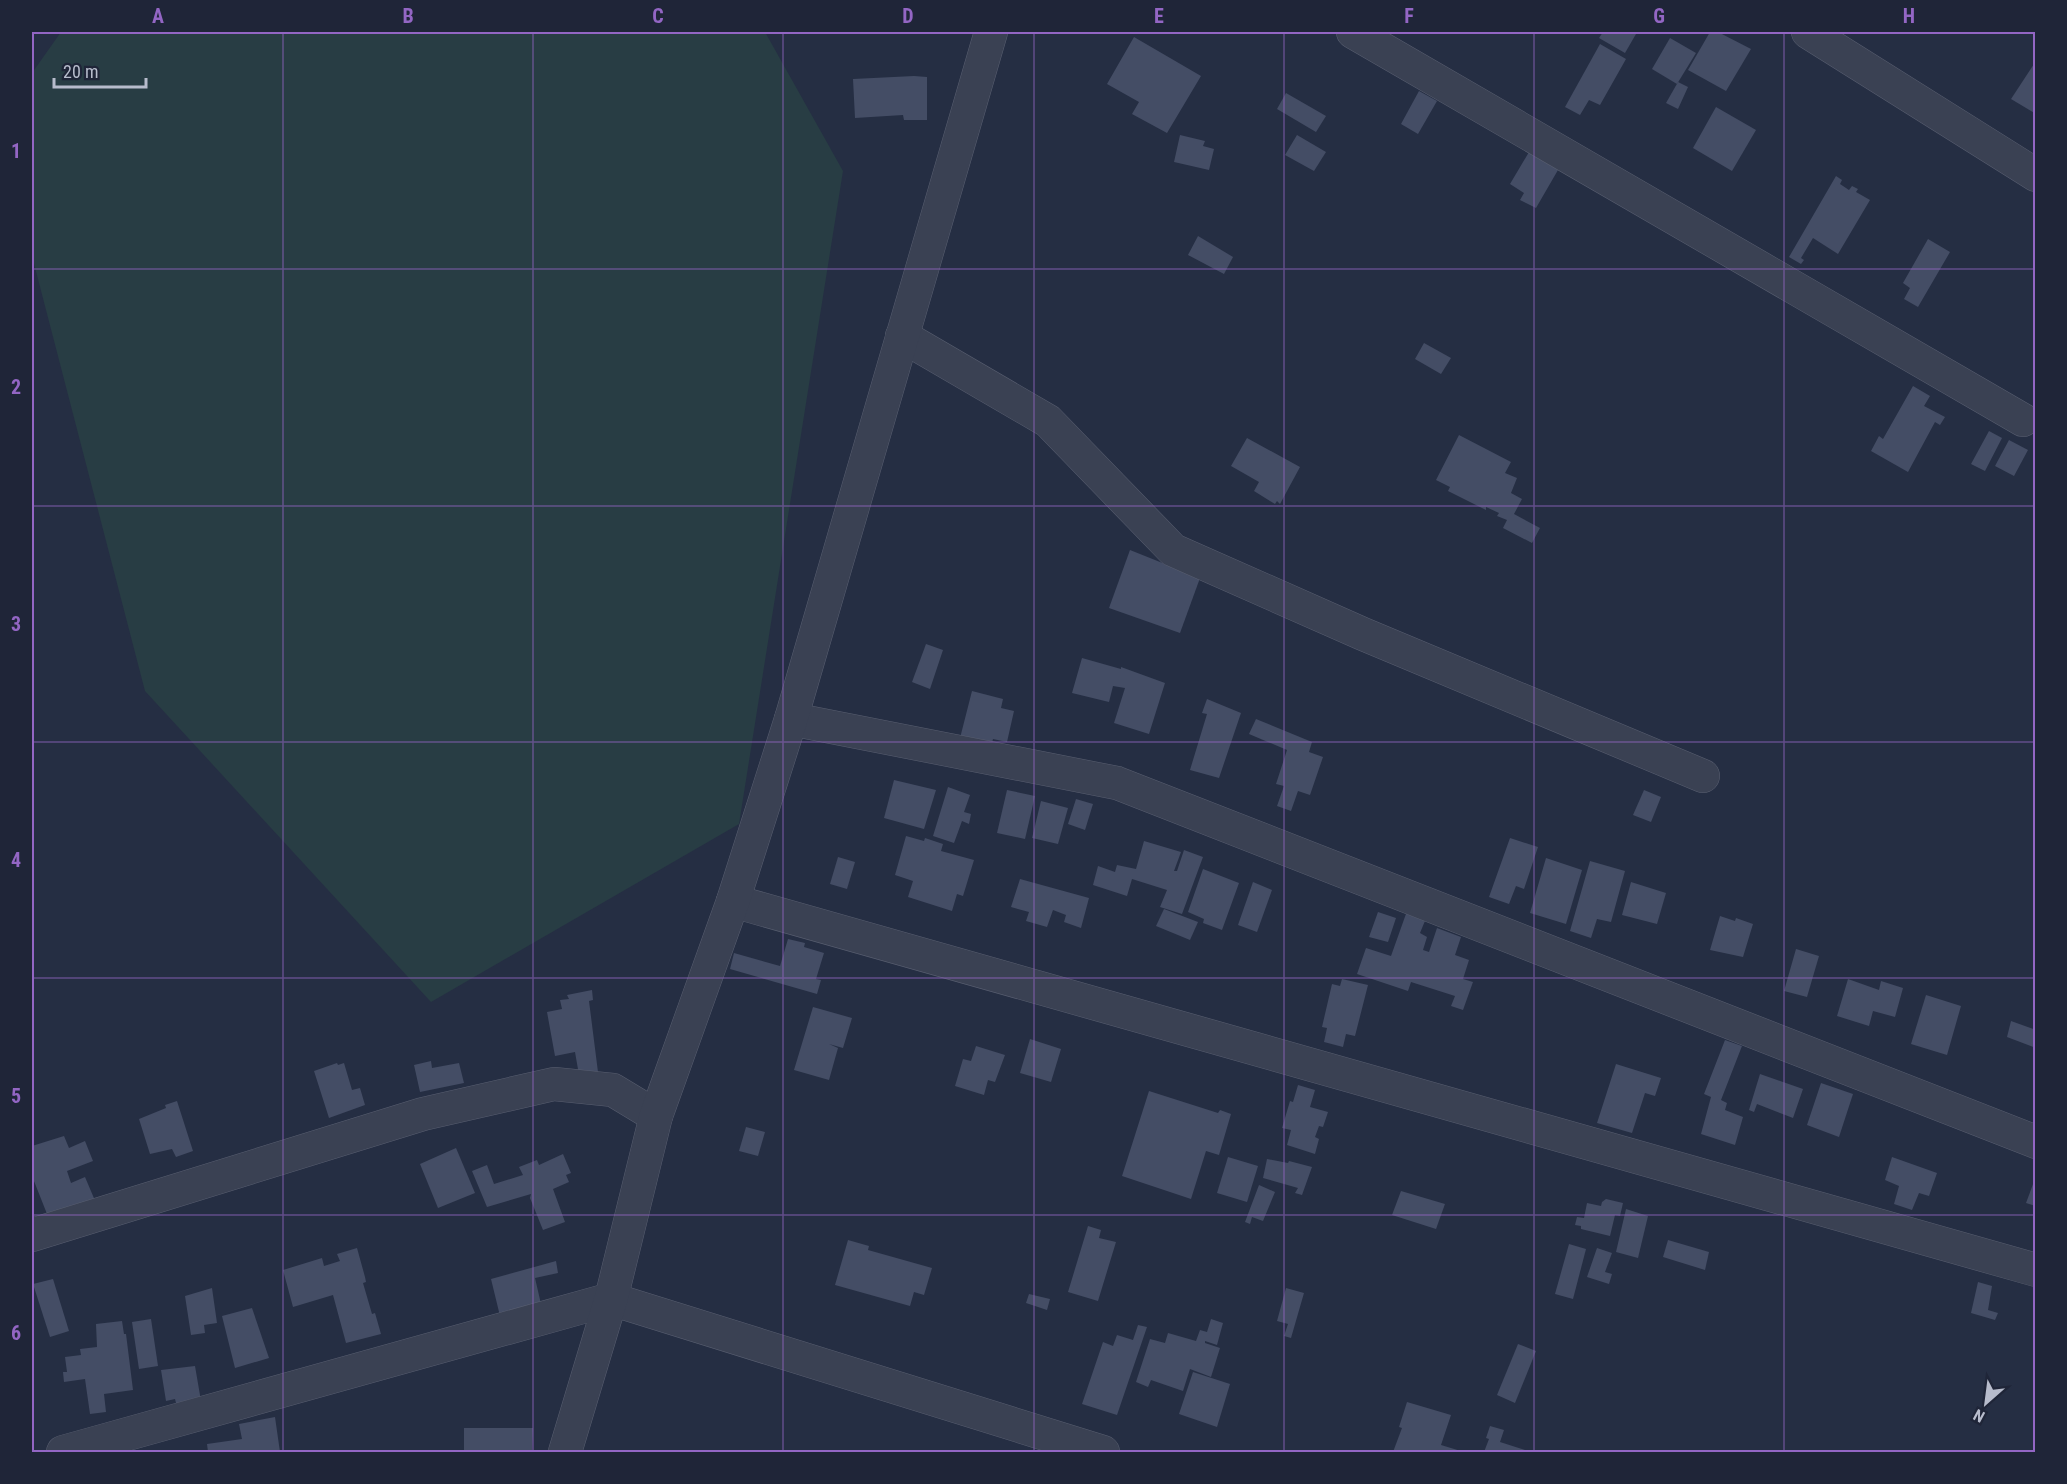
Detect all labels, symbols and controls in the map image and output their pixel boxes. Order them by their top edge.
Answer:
text: A [152,4,164,28]
text: B [402,4,414,28]
text: C [652,4,664,28]
text: D [902,4,914,28]
text: E [1154,4,1164,28]
text: F [1404,4,1414,28]
text: G [1653,4,1665,28]
text: H [1903,4,1915,28]
scale bar [54,51,146,89]
text: 20 m [63,61,98,82]
text: 1 [11,139,21,163]
text: 2 [11,375,21,399]
text: 3 [11,612,21,636]
text: 4 [11,848,21,872]
text: 5 [11,1084,21,1108]
text: 6 [11,1321,21,1345]
north arrow [1956,1373,2016,1433]
text: N [1970,1405,1988,1426]

